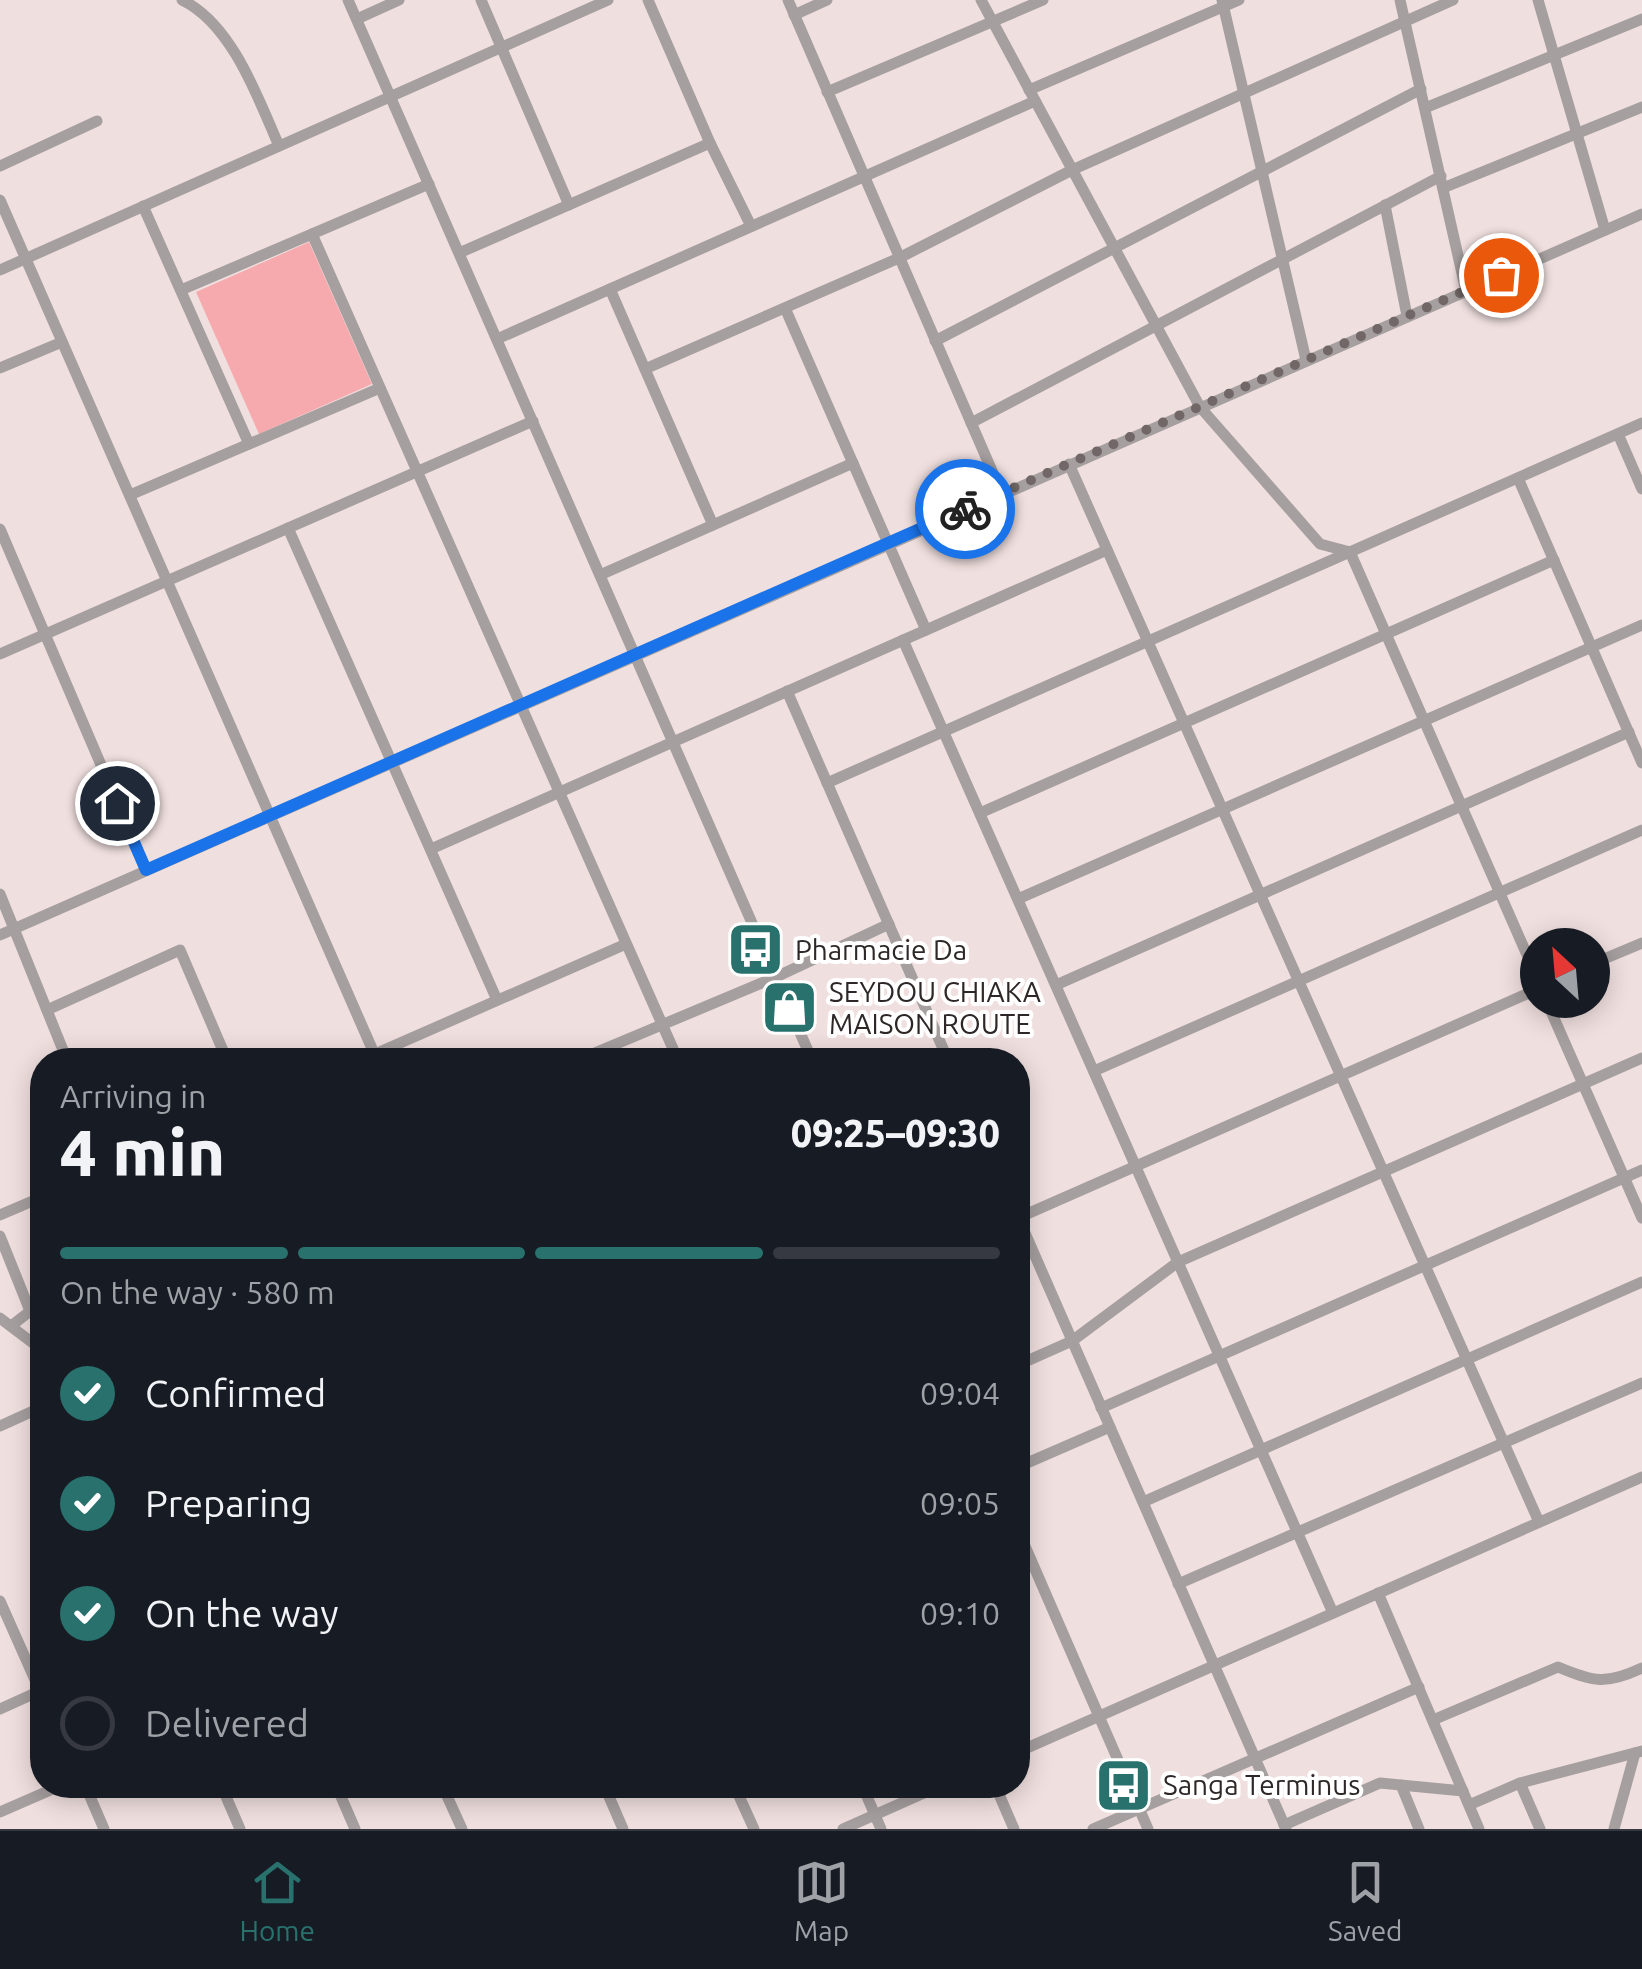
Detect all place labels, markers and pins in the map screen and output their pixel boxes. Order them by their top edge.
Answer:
pin [1459,233,1544,318]
pin [75,761,160,846]
bus stop icon: Pharmacie Da [726,920,786,980]
place label: Pharmacie Da [795,934,967,965]
place label: SEYDOU CHIAKA MAISON ROUTE [829,976,1041,1039]
shop icon: SEYDOU CHIAKA MAISON ROUTE [760,978,820,1038]
bus stop icon: Sanga Terminus [1094,1755,1154,1815]
place label: Sanga Terminus [1163,1769,1360,1800]

